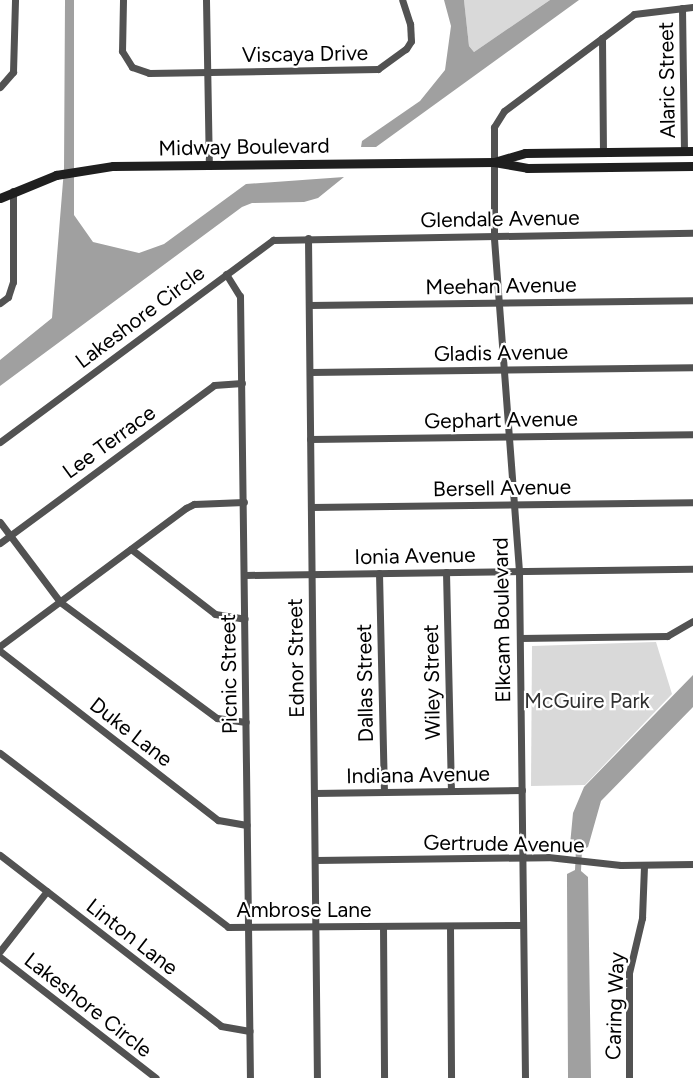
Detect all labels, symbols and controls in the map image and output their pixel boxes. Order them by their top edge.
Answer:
street label: Alaric Street [653,21,681,139]
street label: Viscaya Drive [242,40,368,68]
street label: Midway Boulevard [158,133,330,161]
street label: Glendale Avenue [420,205,580,233]
street label: Lakeshore Circle [71,260,209,374]
street label: Meehan Avenue [425,272,577,300]
street label: Gladis Avenue [434,339,568,367]
street label: Lee Terrace [58,400,160,484]
street label: Gephart Avenue [424,406,578,434]
street label: Bersell Avenue [433,474,571,502]
street label: Elkcam Boulevard [488,537,516,703]
street label: Ionia Avenue [354,542,476,570]
street label: Ednor Street [282,598,310,718]
street label: Picnic Street [215,614,243,734]
street label: Dallas Street [351,623,379,743]
street label: Wiley Street [418,624,446,740]
park label: McGuire Park [524,688,650,714]
street label: Duke Lane [85,692,177,772]
street label: Indiana Avenue [346,761,490,789]
street label: Gertrude Avenue [423,830,585,858]
street label: Linton Lane [81,893,183,981]
street label: Ambrose Lane [237,897,371,923]
street label: Lakeshore Circle [19,947,157,1063]
street label: Caring Way [601,952,629,1060]

